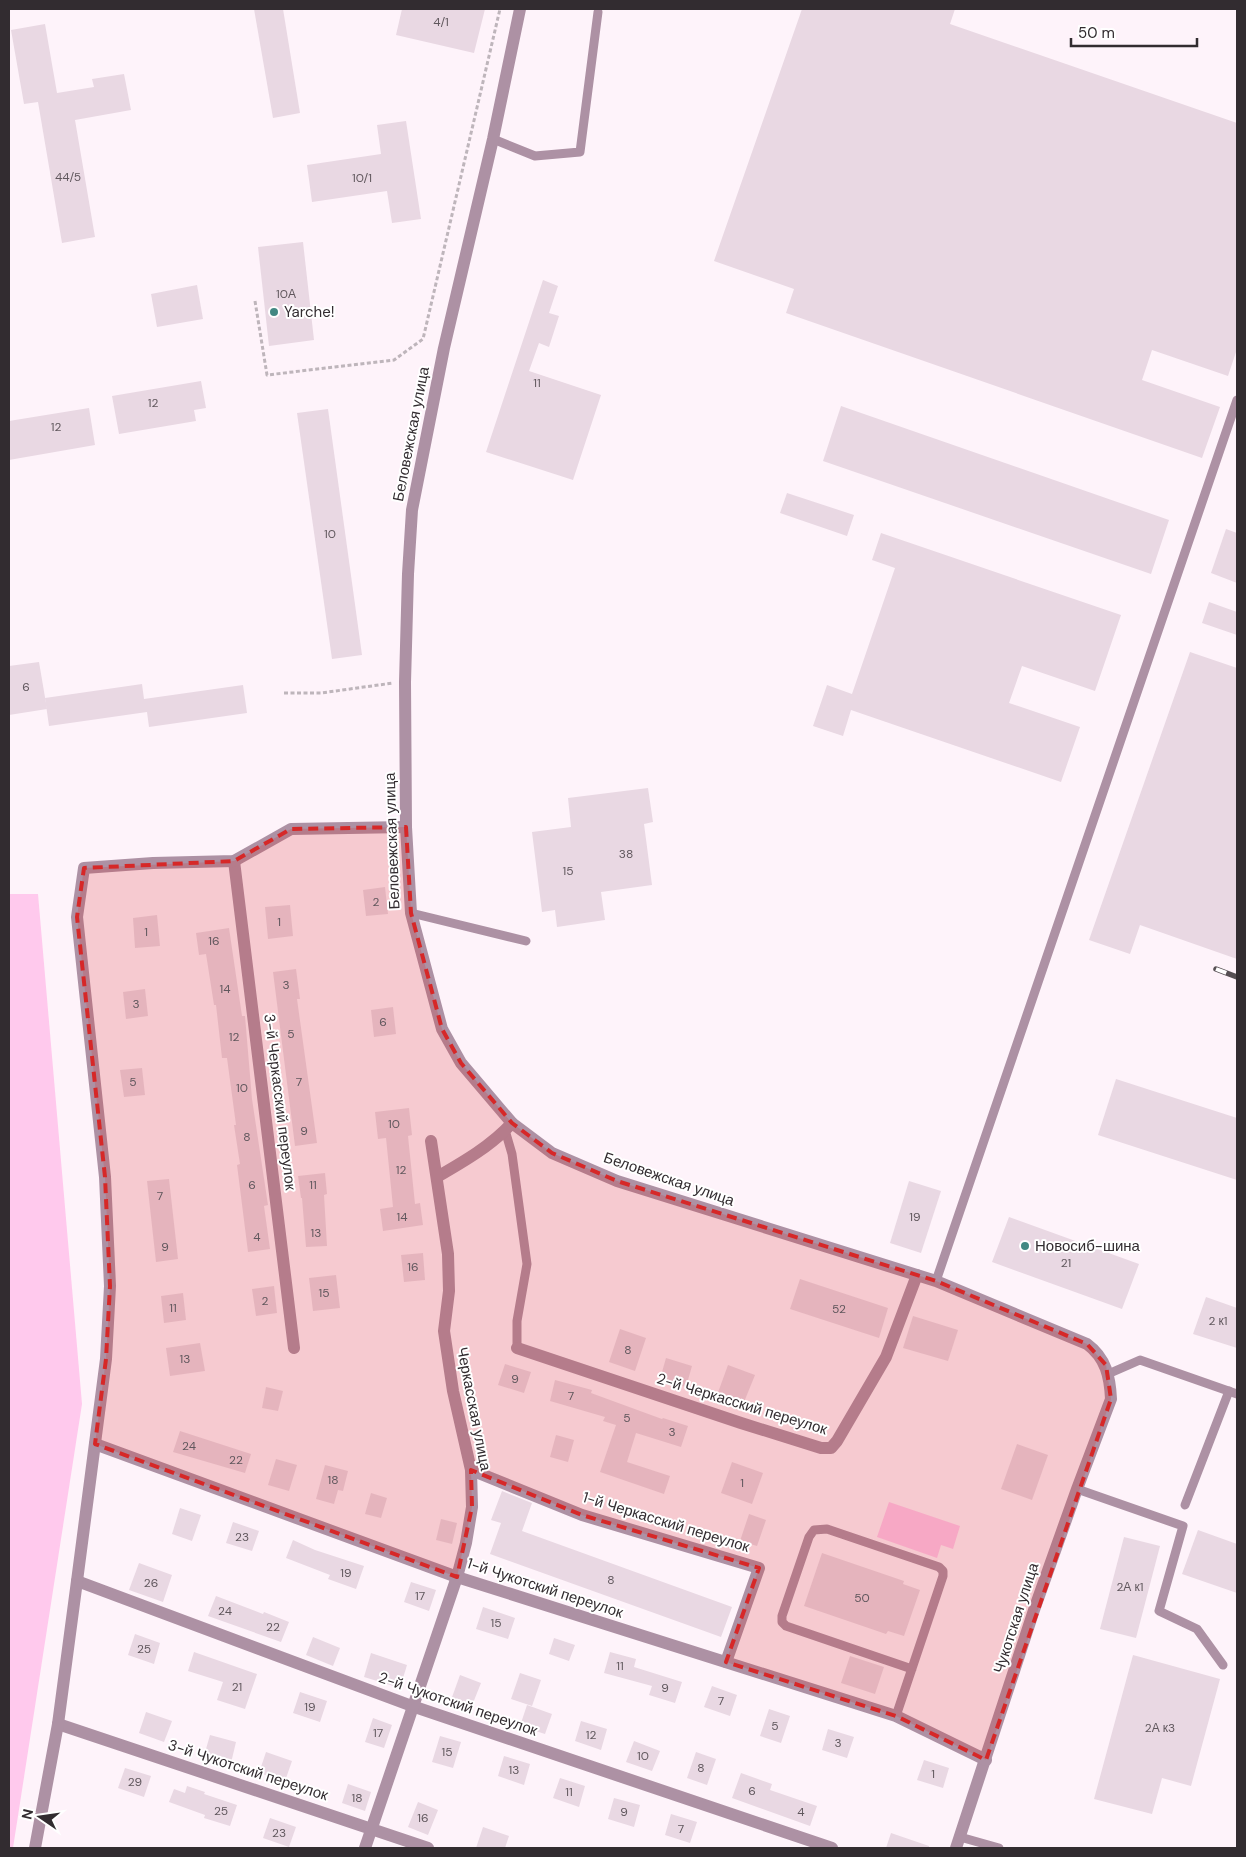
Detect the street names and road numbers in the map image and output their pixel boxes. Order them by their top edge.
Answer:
street label: Беловежская улица [388,364,434,503]
street label: Беловежская улица [380,772,404,910]
street label: 3-й Черкасский переулок [259,1013,301,1192]
street label: Беловежская улица [601,1147,738,1211]
street label: Черкасская улица [452,1345,496,1473]
street label: 2-й Черкасский переулок [654,1369,830,1440]
street label: 1-й Черкасский переулок [580,1487,752,1557]
street label: 1-й Чукотский переулок [464,1553,626,1623]
street label: Чукотская улица [989,1560,1043,1676]
street label: 2-й Чукотский переулок [376,1667,541,1741]
street label: 3-й Чукотский переулок [165,1735,331,1805]

